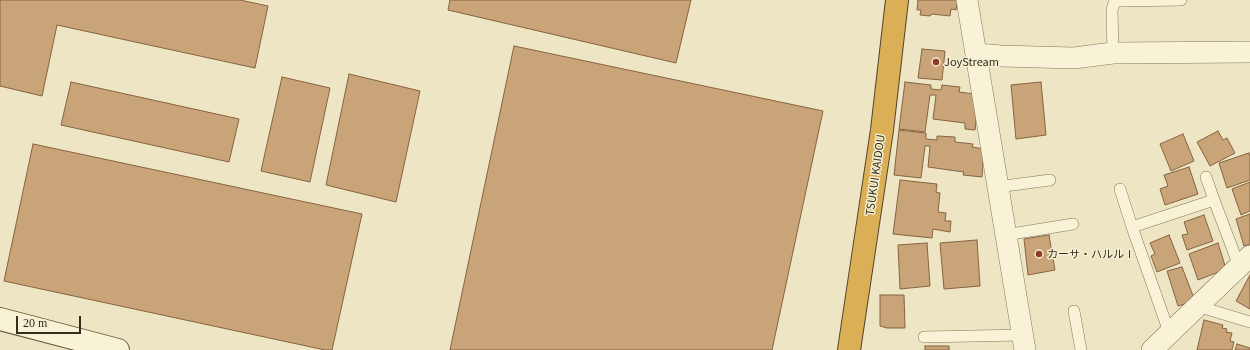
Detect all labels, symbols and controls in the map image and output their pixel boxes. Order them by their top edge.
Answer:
place label: JoyStream [944,55,999,69]
marker: JoyStream [931,57,941,67]
street label: TSUKUI KAIDOU [863,134,887,216]
place label: カーサ・ハルルⅠ [1047,247,1135,261]
marker: カーサ・ハルルⅠ [1034,249,1044,259]
scale bar [18,308,83,334]
text: 20 m [23,316,47,330]

